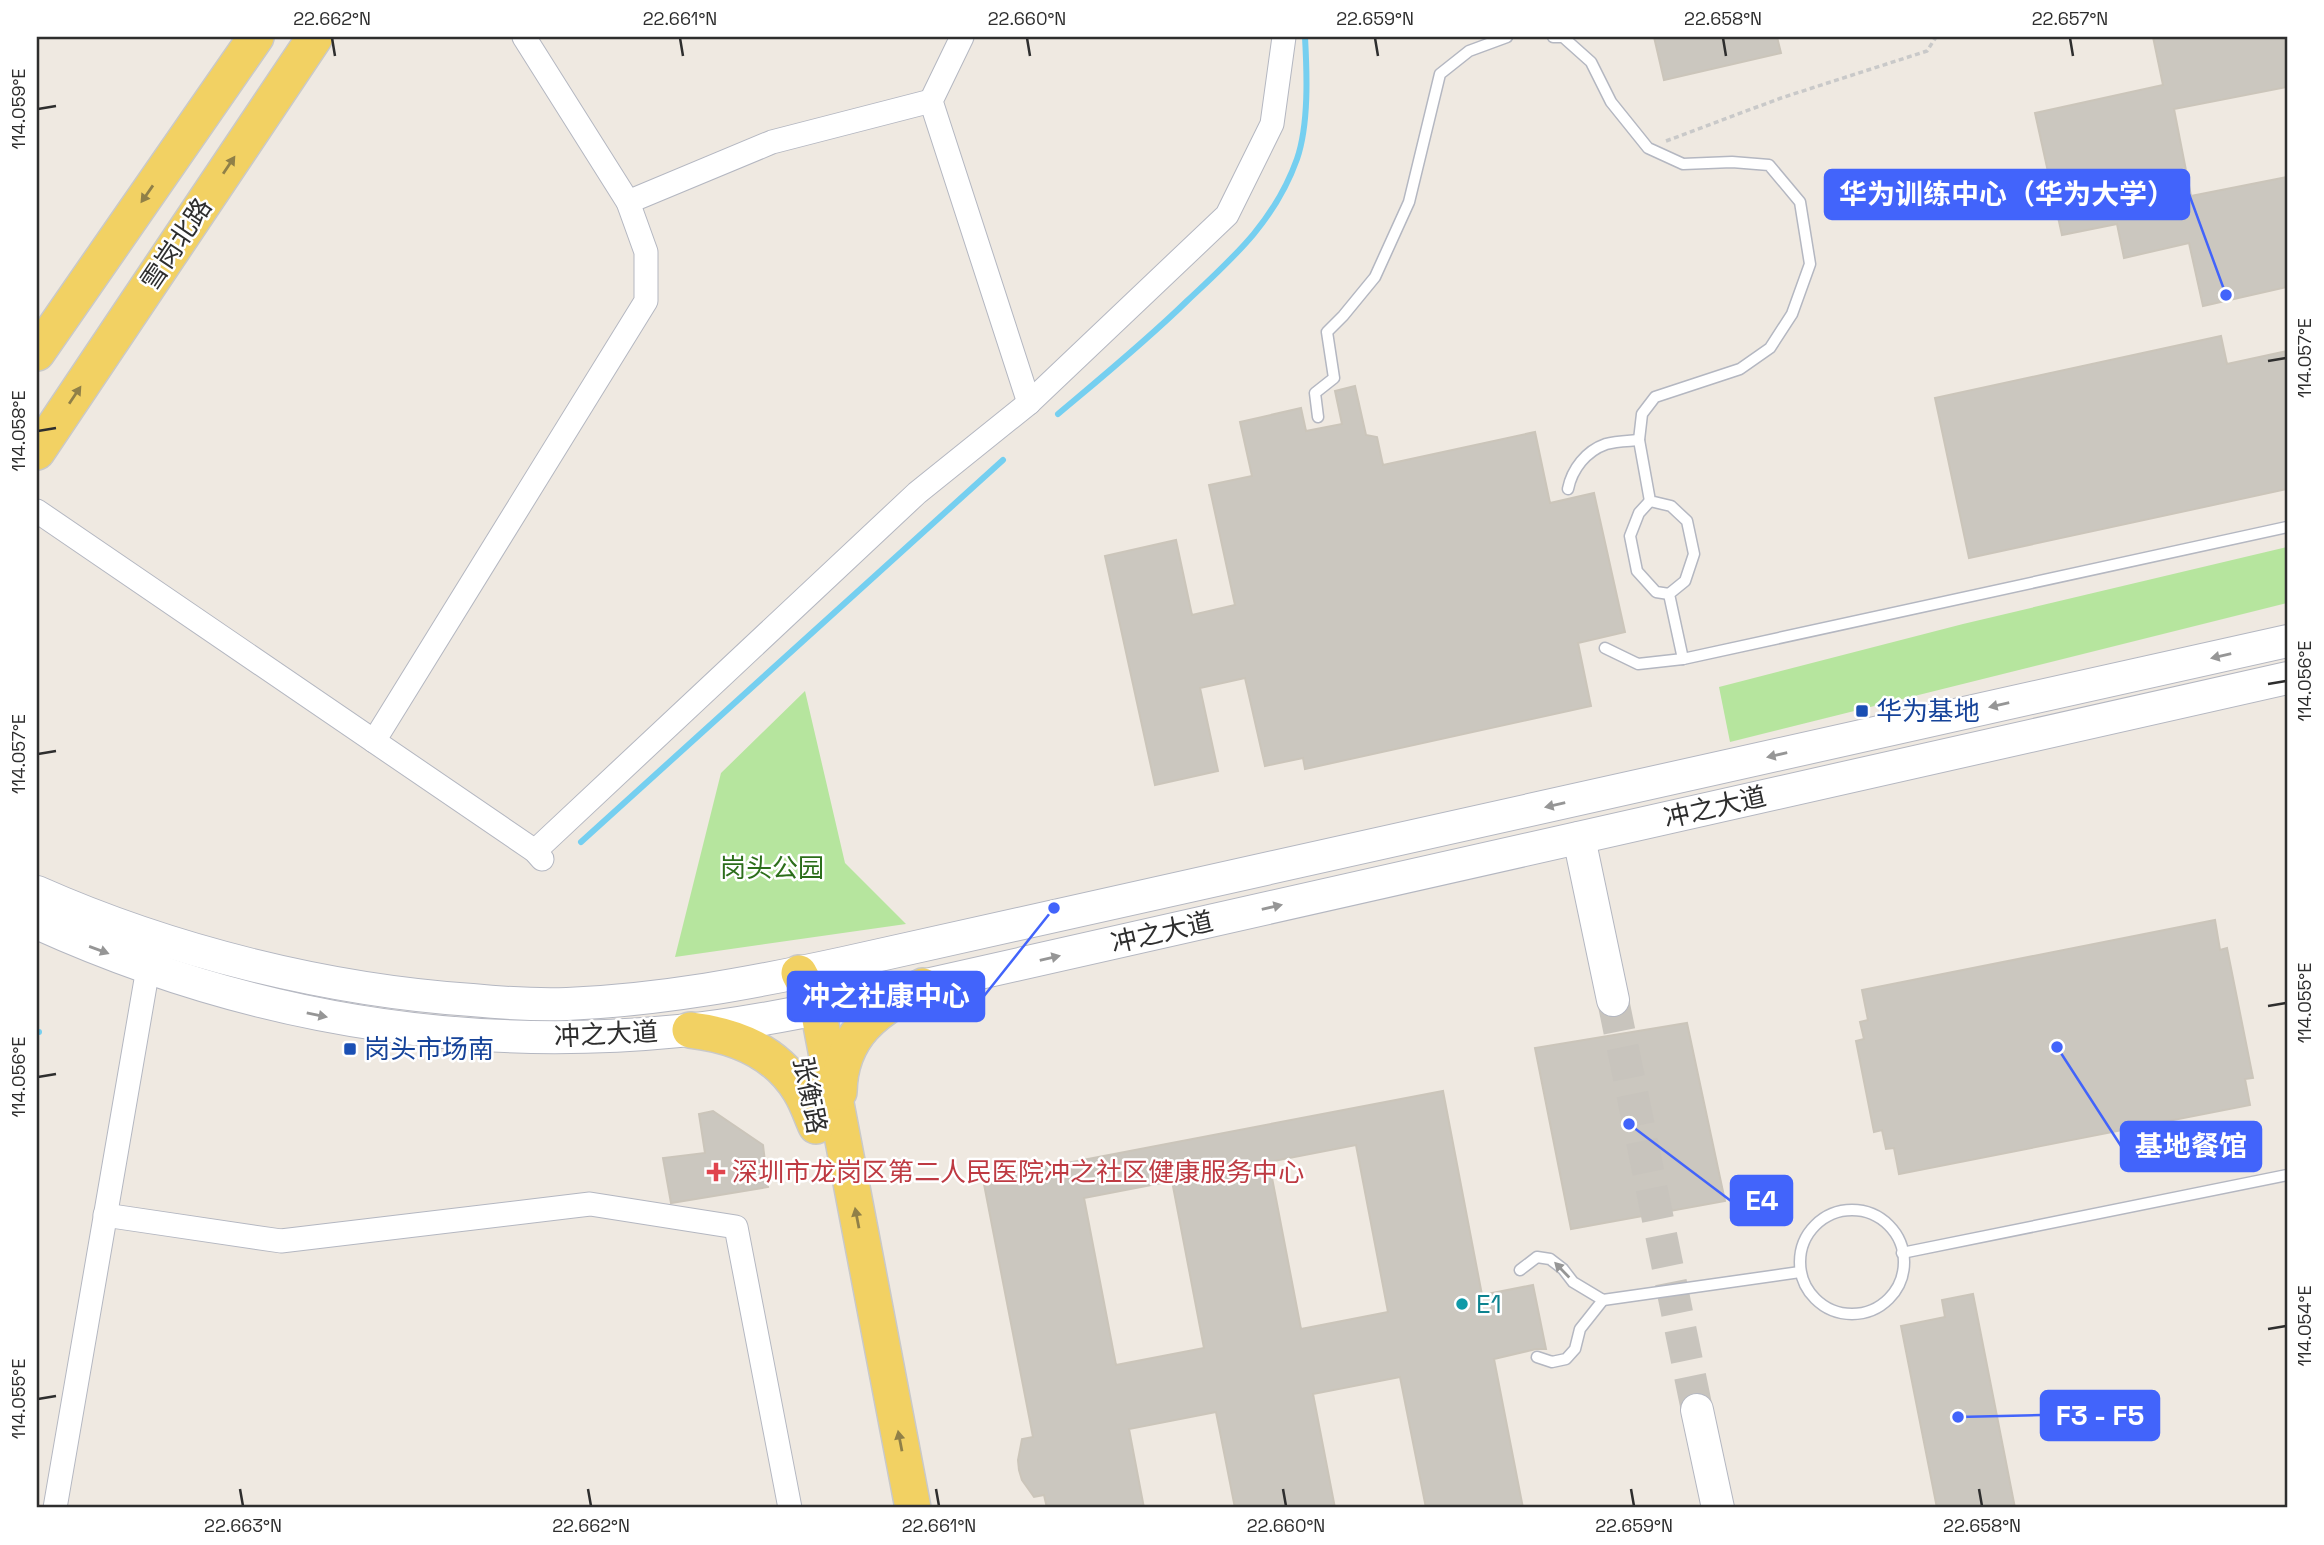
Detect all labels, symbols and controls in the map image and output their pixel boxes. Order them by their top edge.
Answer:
text: 22.662°N [293,7,371,30]
text: 22.661°N [643,7,717,30]
text: 22.660°N [988,7,1066,30]
text: 22.659°N [1336,7,1414,30]
text: 22.658°N [1684,7,1762,30]
text: 22.657°N [2032,7,2108,30]
text: 114.059°E [7,69,30,149]
one-way arrow [222,155,235,175]
callout: 华为训练中心（华为大学） [1825,170,2189,219]
text: 华为训练中心（华为大学） [1839,176,2175,212]
one-way arrow [140,185,154,203]
street label: 雪岗北路 [133,191,219,297]
text: 114.057°E [2293,318,2316,398]
one-way arrow [68,386,82,404]
text: 114.058°E [7,390,30,472]
text: 114.056°E [2293,641,2316,721]
one-way arrow [2210,650,2232,661]
place label: 华为基地 [1876,694,1980,728]
one-way arrow [1988,700,2010,711]
marker: 华为基地 [1854,703,1870,719]
text: 114.057°E [7,714,30,794]
one-way arrow [1766,750,1788,761]
street label: 冲之大道 [1661,779,1769,835]
one-way arrow [1544,799,1566,810]
park label: 岗头公园 [720,851,824,885]
one-way arrow [1261,902,1283,913]
street label: 冲之大道 [1108,904,1216,960]
one-way arrow [89,944,110,955]
one-way arrow [1039,952,1061,963]
text: 114.055°E [2293,963,2316,1043]
callout: 冲之社康中心 [788,972,984,1021]
text: 冲之社康中心 [802,978,970,1014]
one-way arrow [306,1009,328,1020]
street label: 冲之大道 [553,1014,659,1054]
place label: 岗头市场南 [364,1032,494,1066]
text: 114.056°E [7,1037,30,1117]
marker: 岗头市场南 [342,1041,358,1057]
street label: 张衡路 [786,1053,834,1137]
callout: 基地餐馆 [2121,1122,2261,1171]
text: 基地餐馆 [2135,1128,2247,1164]
place label: 深圳市龙岗区第二人民医院冲之社区健康服务中心 [732,1155,1304,1189]
marker: 深圳市龙岗区第二人民医院冲之社区健康服务中心 [706,1162,726,1182]
callout: E4 [1731,1176,1792,1225]
text: E4 [1745,1182,1779,1218]
one-way arrow [852,1207,863,1229]
one-way arrow [1555,1262,1571,1279]
text: 114.054°E [2293,1285,2316,1367]
place label: E1 [1476,1287,1502,1321]
marker: E1 [1454,1296,1470,1312]
text: 114.055°E [7,1359,30,1439]
callout: F3 - F5 [2041,1391,2159,1440]
text: F3 - F5 [2056,1397,2144,1433]
one-way arrow [894,1430,905,1452]
text: 22.663°N [204,1514,282,1537]
text: 22.662°N [552,1514,630,1537]
text: 22.661°N [902,1514,976,1537]
text: 22.660°N [1247,1514,1325,1537]
text: 22.659°N [1595,1514,1673,1537]
text: 22.658°N [1943,1514,2021,1537]

